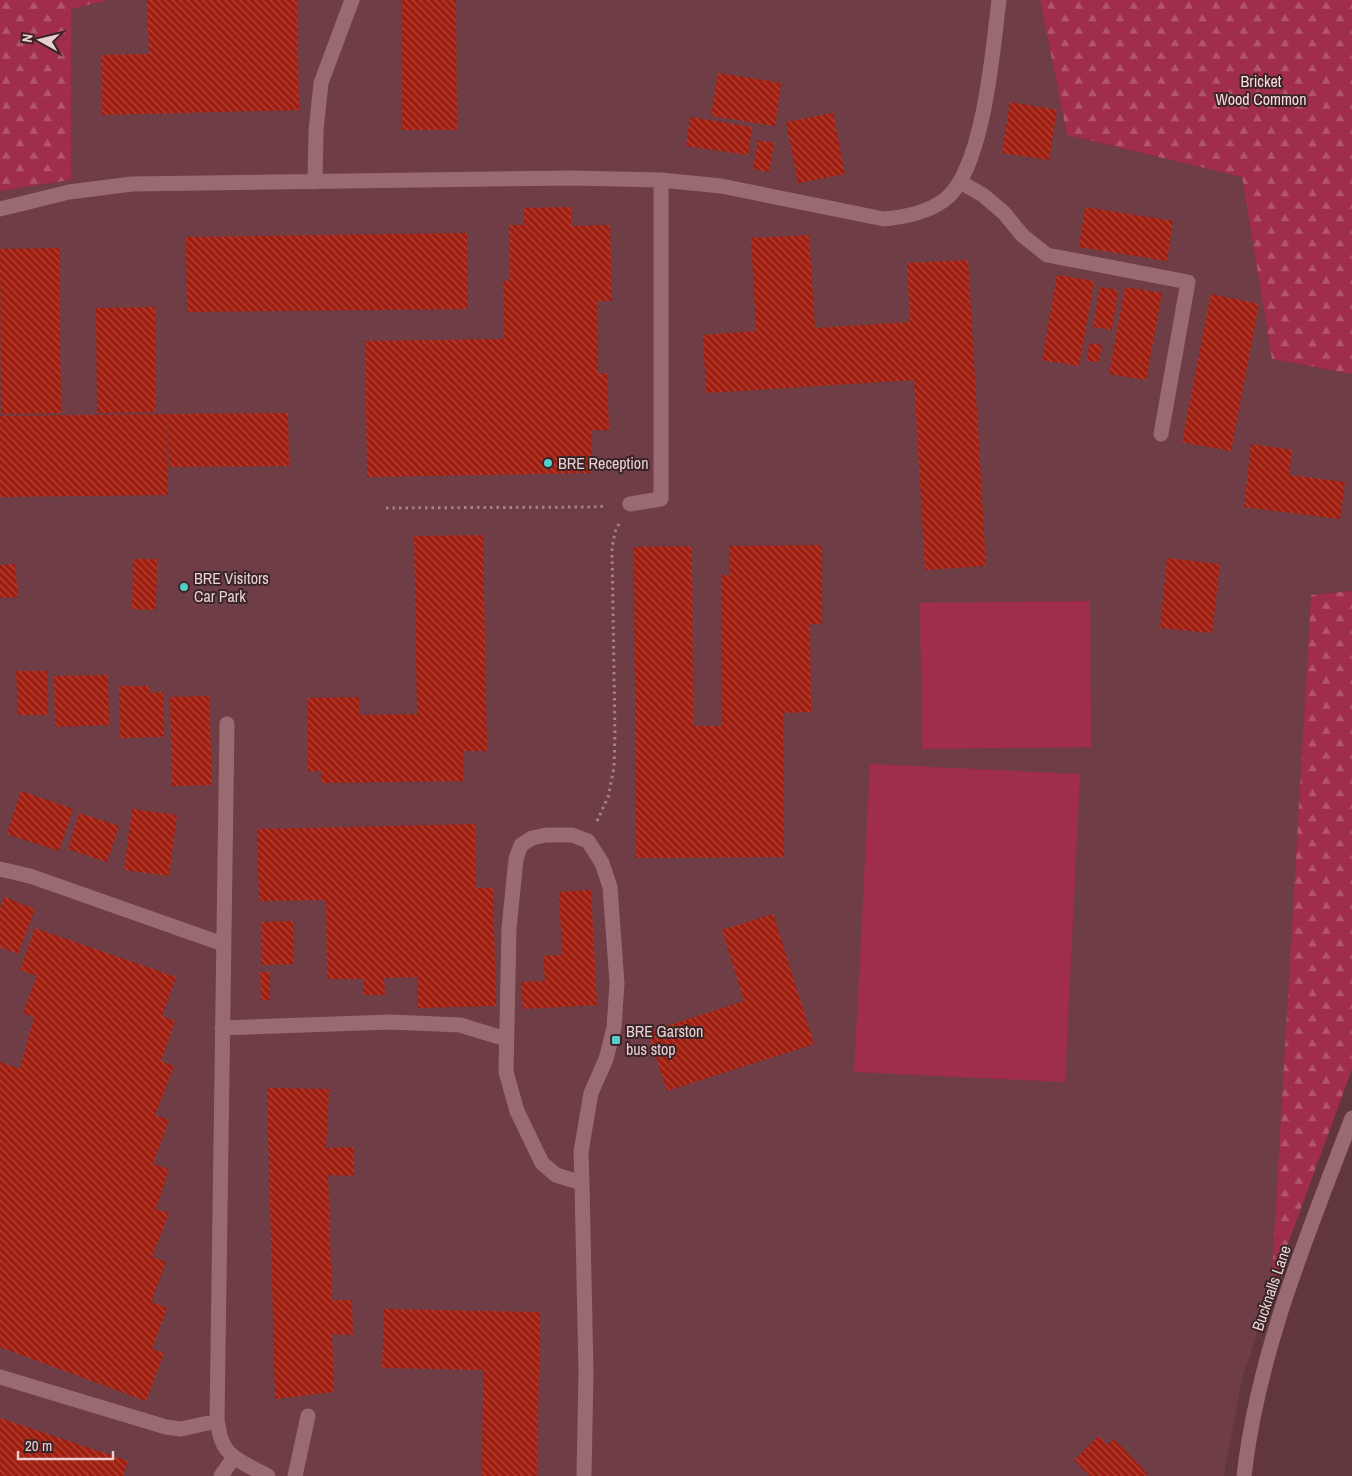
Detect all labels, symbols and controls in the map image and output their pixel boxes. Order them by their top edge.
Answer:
north arrow [15,15,65,65]
text: N [18,33,37,44]
park label: Bricket Wood Common [1216,70,1306,110]
place label: BRE Reception [558,452,648,474]
marker: BRE Reception [542,457,554,469]
place label: BRE Visitors Car Park [194,567,269,607]
marker: BRE Visitors Car Park [178,581,190,593]
place label: BRE Garston bus stop [626,1020,703,1060]
marker: BRE Garston bus stop [610,1034,622,1046]
street label: Bucknalls Lane [1246,1242,1296,1334]
scale bar [18,1428,112,1460]
text: 20 m [25,1435,52,1456]

